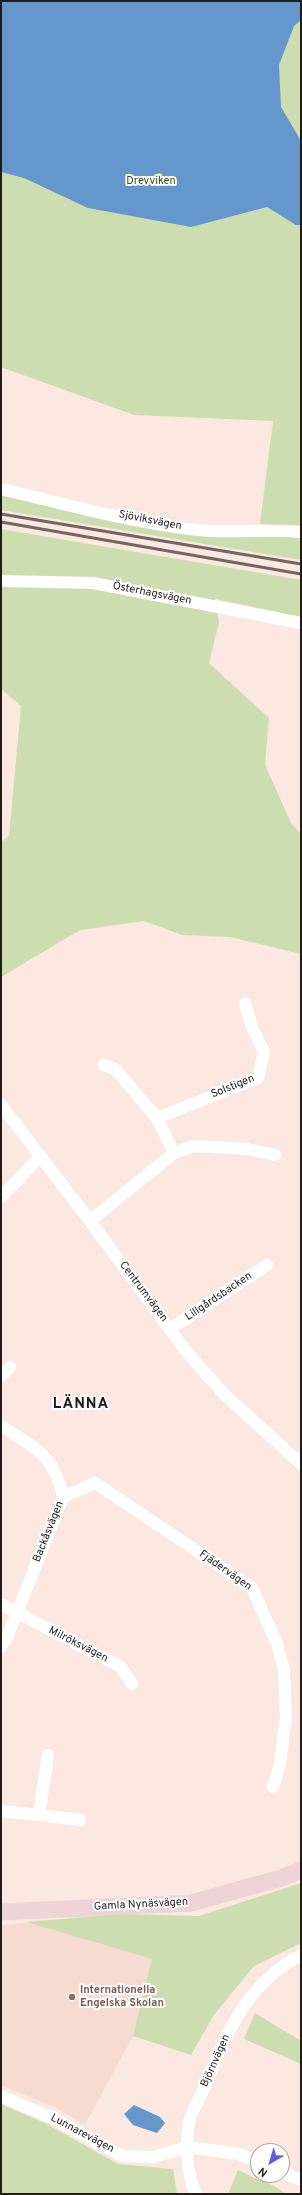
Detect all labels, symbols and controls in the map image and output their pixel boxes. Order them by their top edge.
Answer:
park label: Drevviken [126,175,176,189]
street label: Sjöviksvägen [117,508,183,534]
street label: Österhagsvägen [111,580,193,608]
street label: Solstigen [209,1072,257,1102]
street label: Centrumvägen [116,1259,170,1325]
street label: Lillgårdsbacken [183,1270,255,1324]
district label: LÄNNA [53,1396,109,1414]
street label: Backåsvägen [31,1500,67,1564]
street label: Fjädervägen [196,1548,254,1594]
street label: Milröksvägen [46,1624,110,1666]
street label: Gamla Nynäsvägen [94,1896,188,1914]
place label: Internationella Engelska Skolan [80,1984,164,2010]
marker: Internationella Engelska Skolan [67,1992,77,2002]
street label: Björnvägen [199,2033,233,2089]
street label: Lunnarevägen [48,2112,116,2156]
north arrow [250,2143,290,2183]
text: N [256,2164,271,2180]

